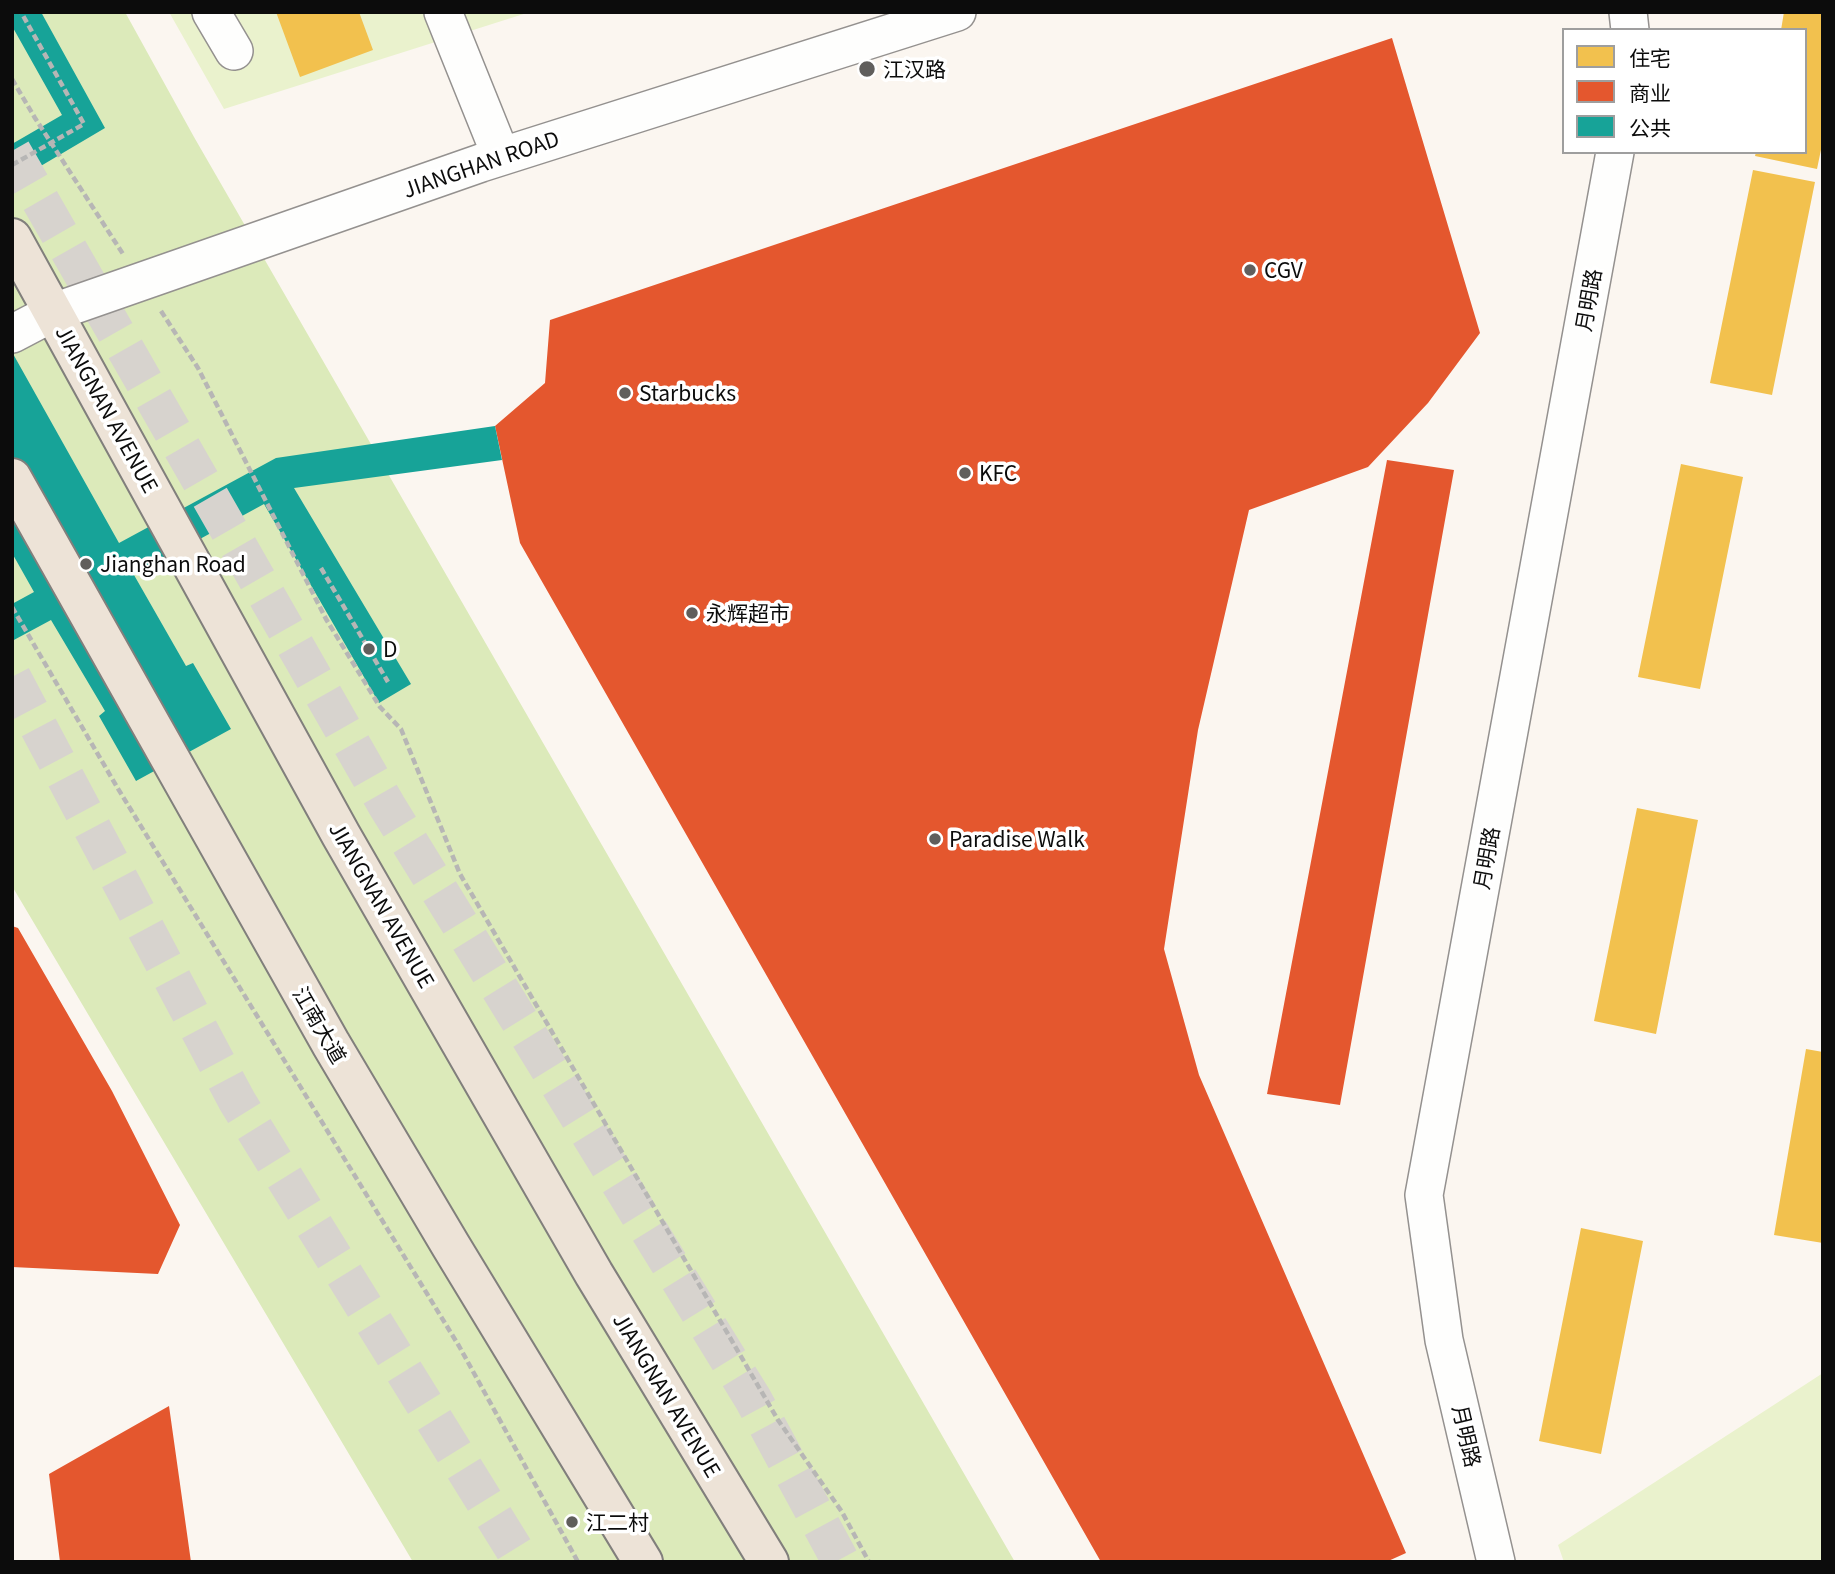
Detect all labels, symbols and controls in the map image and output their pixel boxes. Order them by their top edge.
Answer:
legend [1562,28,1807,154]
text: 住宅 [1629,42,1671,72]
place label: 江汉路 [883,56,946,82]
marker: 江汉路 [857,59,877,79]
text: 商业 [1629,77,1671,107]
text: 公共 [1629,112,1671,142]
street label: JIANGHAN ROAD [400,125,562,203]
place label: CGV [1264,257,1303,283]
marker: CGV [1242,262,1258,278]
street label: 月明路 [1570,267,1606,333]
street label: JIANGNAN AVENUE [51,321,163,497]
place label: Starbucks [639,380,736,406]
marker: Starbucks [617,385,633,401]
place label: KFC [979,460,1017,486]
marker: KFC [957,465,973,481]
place label: Jianghan Road [100,551,246,577]
marker: Jianghan Road [78,556,94,572]
place label: 永辉超市 [706,600,790,626]
marker: 永辉超市 [684,605,700,621]
place label: D [383,636,397,662]
marker: D [361,641,377,657]
street label: JIANGNAN AVENUE [324,818,440,992]
street label: 月明路 [1468,825,1504,891]
place label: Paradise Walk [949,826,1085,852]
marker: Paradise Walk [927,831,943,847]
street label: 江南大道 [288,982,352,1068]
street label: JIANGNAN AVENUE [608,1308,726,1482]
street label: 月明路 [1448,1402,1486,1470]
place label: 江二村 [586,1509,649,1535]
marker: 江二村 [564,1514,580,1530]

